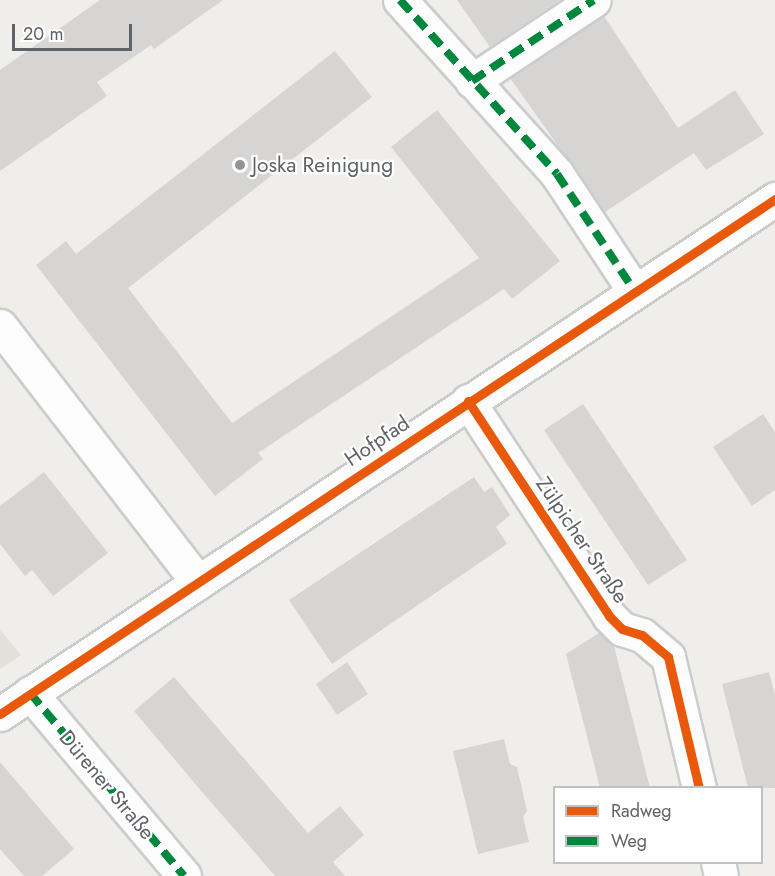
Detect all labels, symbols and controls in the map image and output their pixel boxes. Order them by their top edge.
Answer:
scale bar [15,12,135,50]
text: 20 m [23,21,63,47]
place label: Joska Reinigung [252,152,393,178]
marker: Joska Reinigung [233,158,247,172]
street label: Hofpfad [340,410,414,472]
street label: Zülpicher Straße [531,472,633,608]
street label: Dürener Straße [54,725,160,845]
legend [553,786,763,864]
text: Radweg [611,798,672,824]
text: Weg [611,828,647,854]

